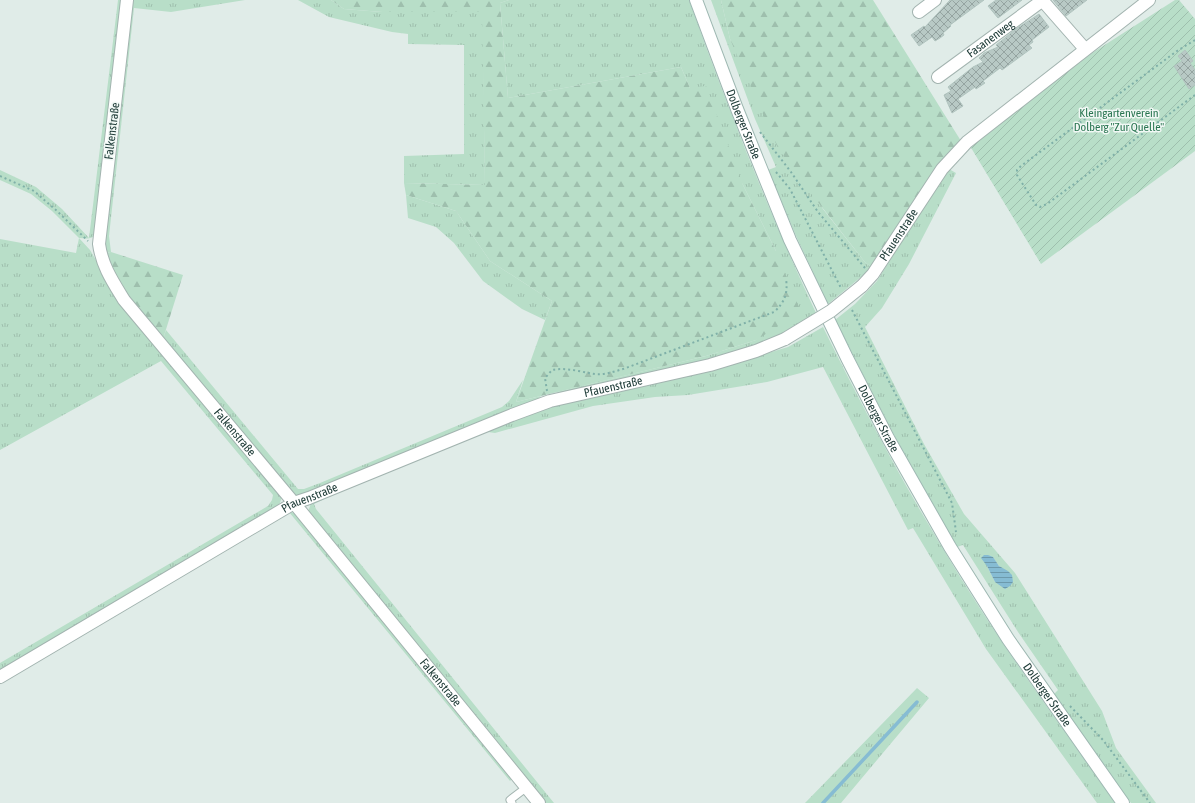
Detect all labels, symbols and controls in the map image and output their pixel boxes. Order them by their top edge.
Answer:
street label: Fasanenweg [964,16,1017,60]
street label: Dolberger Straße [723,87,764,161]
street label: Falkenstraße [102,102,122,160]
park label: Kleingartenverein Dolberg "Zur Quelle" [1074,106,1164,134]
street label: Pfauenstraße [876,206,921,264]
street label: Pfauenstraße [583,373,644,400]
street label: Dolberger Straße [855,383,902,455]
street label: Falkenstraße [211,406,259,459]
street label: Pfauenstraße [279,480,340,516]
street label: Falkenstraße [417,656,464,709]
street label: Dolberger Straße [1020,660,1074,729]

